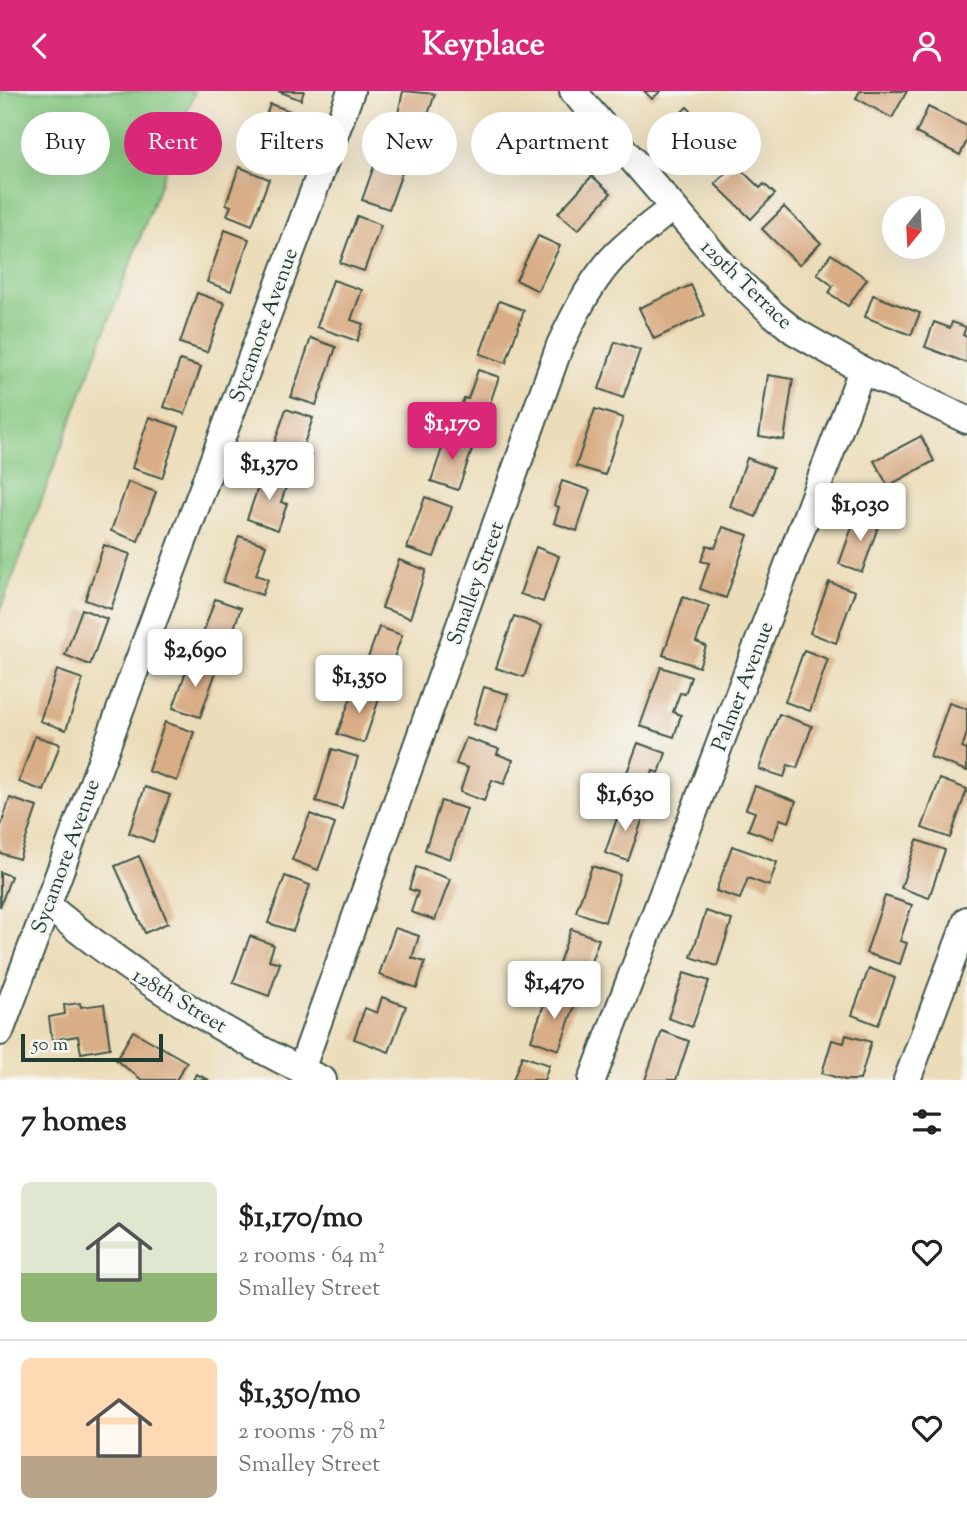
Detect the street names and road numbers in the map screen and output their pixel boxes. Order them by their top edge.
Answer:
street label: 129th Terrace [693,234,799,337]
street label: Sycamore Avenue [223,244,307,407]
street label: Smalley Street [441,518,513,650]
street label: Palmer Avenue [705,618,782,756]
street label: Sycamore Avenue [25,775,109,938]
street label: 128th Street [126,962,232,1042]

